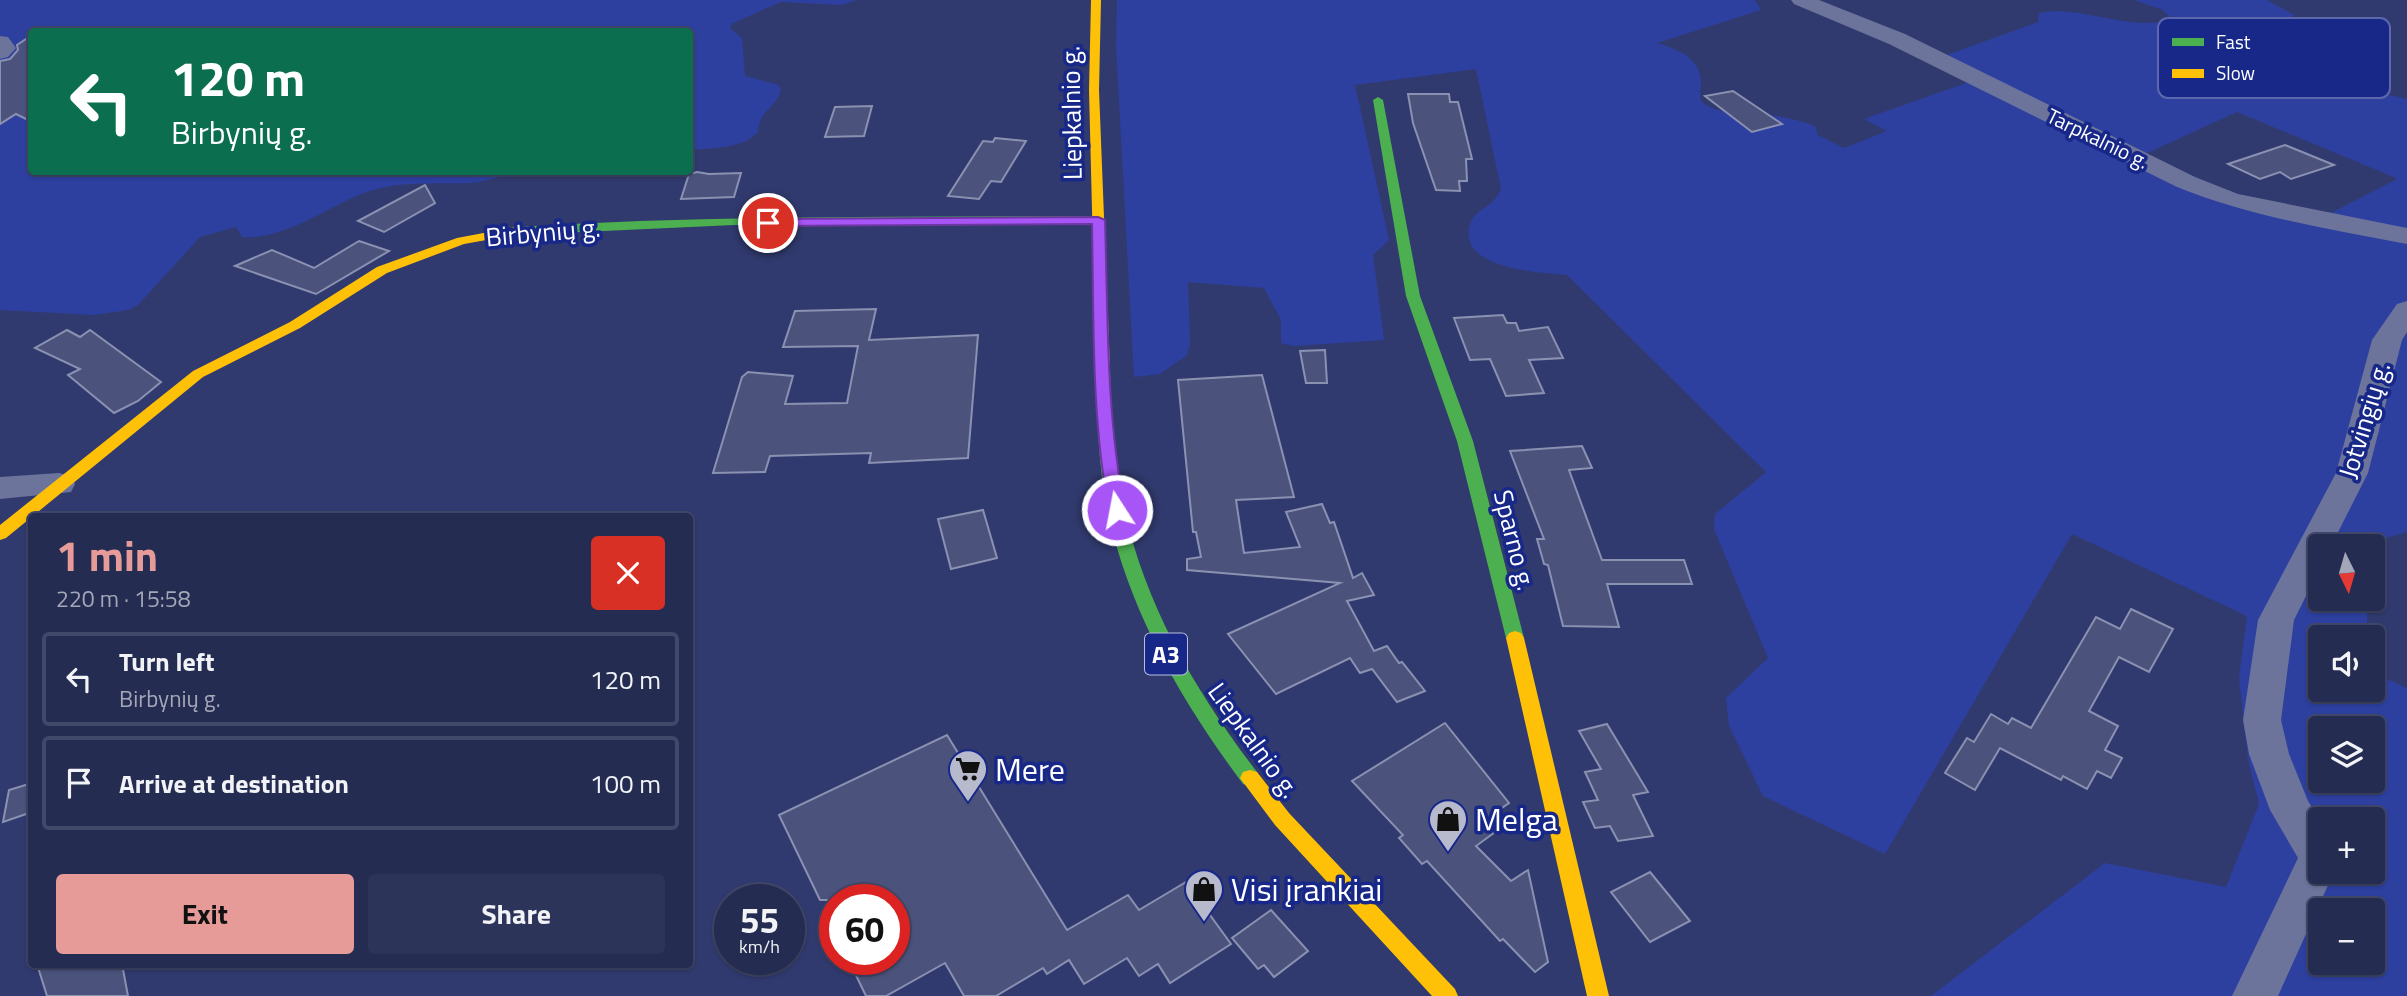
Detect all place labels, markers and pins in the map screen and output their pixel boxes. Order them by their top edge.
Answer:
pin [738,193,798,253]
place label: Mere [995,745,1065,793]
supermarket icon: Mere [947,748,989,803]
place label: Melga [1475,795,1558,843]
shop icon: Melga [1427,798,1469,853]
place label: Visi įrankiai [1231,865,1382,913]
shop icon: Visi įrankiai [1183,868,1225,923]

